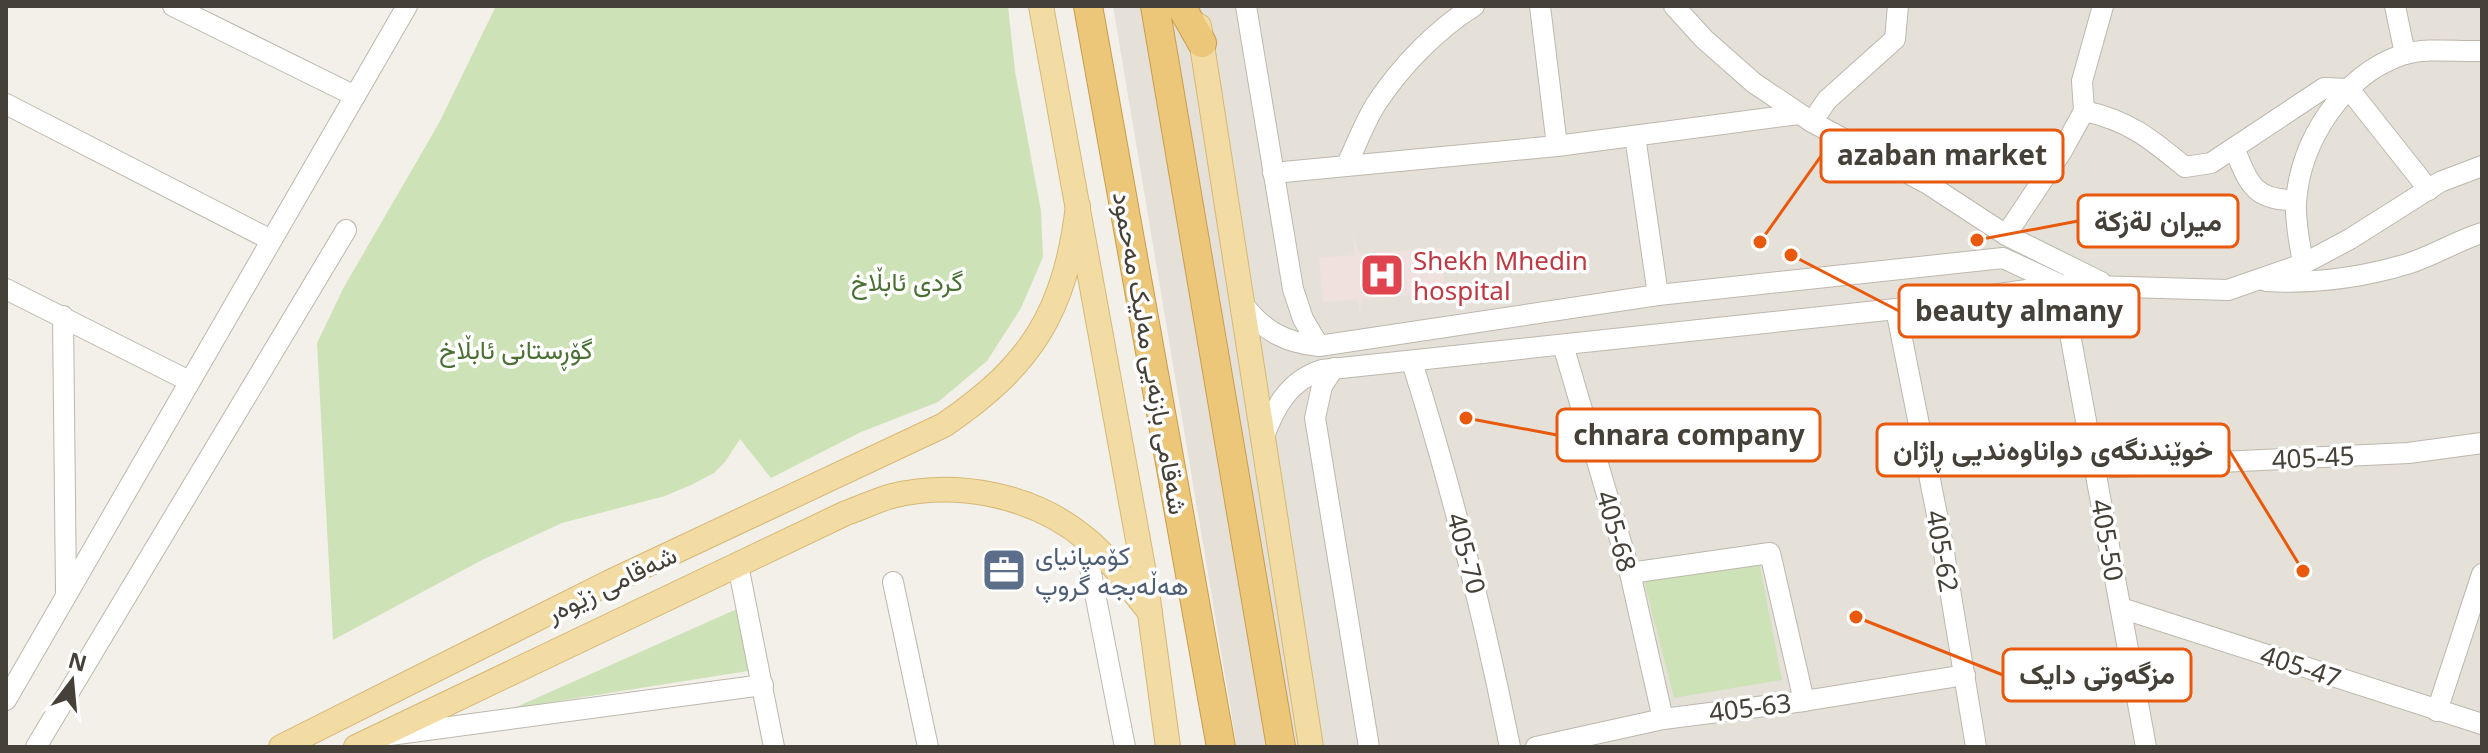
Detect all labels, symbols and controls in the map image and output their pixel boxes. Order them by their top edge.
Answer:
callout: azaban market [1821,130,2063,182]
text: azaban market [1837,135,2047,173]
street label: شەقامی بازنەیی مەلیک مەحمود [1105,189,1197,517]
callout: ميران لةزكة [2078,195,2238,247]
text: ميران لةزكة [2094,201,2222,239]
place label: Shekh Mhedin hospital [1413,242,1588,308]
hospital icon: Shekh Mhedin hospital [1358,251,1406,299]
park label: گردی ئابڵاخ [851,263,963,300]
callout: beauty almany [1899,285,2139,337]
text: beauty almany [1915,291,2123,329]
park label: گۆڕستانی ئابڵاخ [439,331,593,371]
callout: chnara company [1557,409,1820,461]
text: chnara company [1573,415,1805,453]
callout: خوێندنگەی دواناوەندیی ڕاژان [1877,424,2229,476]
text: خوێندنگەی دواناوەندیی ڕاژان [1893,430,2213,473]
street label: 405-45 [2271,437,2355,477]
street label: 405-68 [1588,486,1646,576]
street label: 405-50 [2083,496,2133,584]
street label: 405-62 [1918,507,1968,595]
street label: 405-70 [1439,508,1495,598]
street label: شەقامی زێوەر [539,536,683,631]
place label: کۆمپانیای ھەڵەبجە گروپ [1035,537,1189,604]
office icon: کۆمپانیای ھەڵەبجە گروپ [980,546,1028,594]
street label: 405-47 [2256,636,2346,696]
north arrow [32,641,112,721]
text: N [65,644,91,678]
callout: مزگەوتی دایک [2003,649,2191,701]
text: مزگەوتی دایک [2019,654,2175,692]
street label: 405-63 [1707,684,1793,730]

